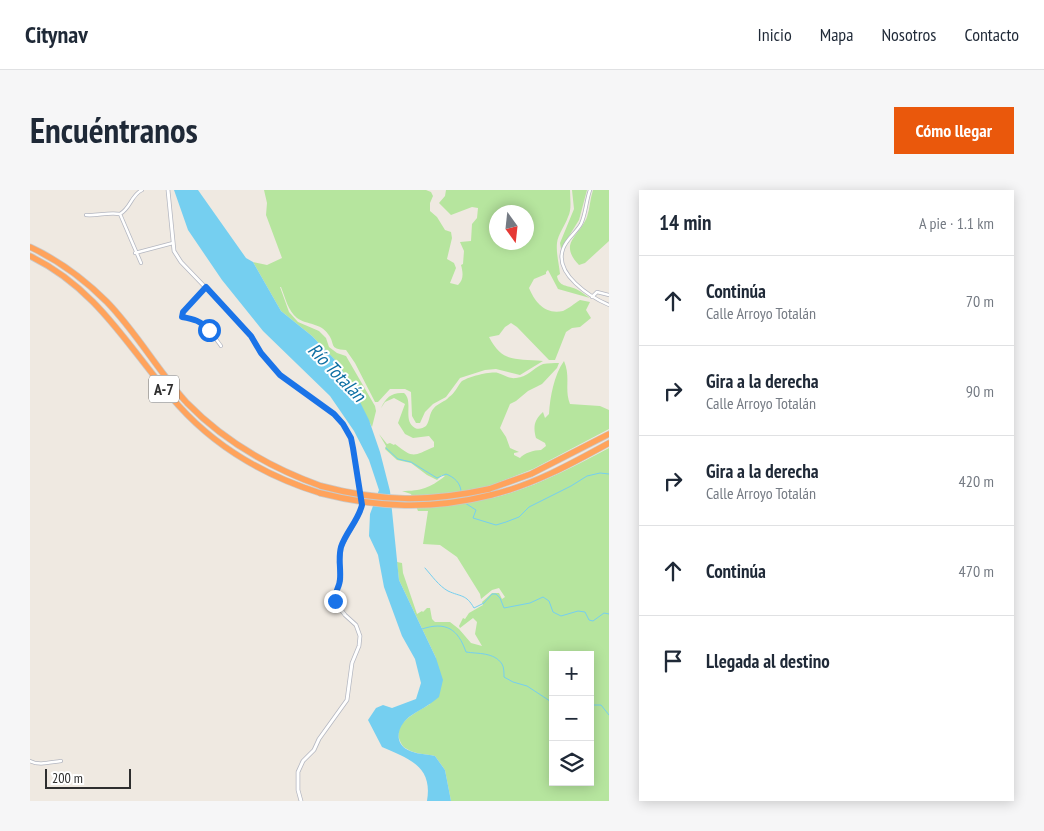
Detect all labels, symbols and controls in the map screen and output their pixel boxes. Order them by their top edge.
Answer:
text: Citynav [25,19,88,50]
text: Inicio [758,23,792,46]
text: Mapa [820,23,853,46]
text: Nosotros [881,23,936,46]
text: Contacto [964,23,1019,46]
text: Encuéntranos [30,107,198,153]
button: Cómo llegar [894,107,1014,154]
north arrow [489,205,534,250]
text: 14 min [659,209,711,236]
text: A pie · 1.1 km [919,213,994,233]
text: Continúa [706,279,766,303]
icon: ahead [659,287,687,315]
text: 70 m [966,291,994,311]
text: Calle Arroyo Totalán [706,303,816,323]
route start [198,319,221,342]
water label: Río Totalán [303,337,372,408]
text: Gira a la derecha [706,369,819,393]
road number: A-7 [149,375,179,402]
icon: right [659,377,687,405]
text: 90 m [966,381,994,401]
text: Calle Arroyo Totalán [706,393,816,413]
text: Gira a la derecha [706,459,819,483]
icon: right [659,467,687,495]
text: 420 m [959,471,994,491]
text: Calle Arroyo Totalán [706,483,816,503]
icon: ahead [659,557,687,585]
text: Continúa [706,559,766,583]
text: 470 m [959,561,994,581]
route end [324,590,347,613]
icon: arrive [659,647,687,675]
text: Llegada al destino [706,649,830,673]
map controls [549,651,594,786]
button: + [549,651,594,696]
button: − [549,696,594,741]
button: layers [549,741,594,786]
scale bar [45,766,131,789]
text: 200 m [52,769,83,787]

